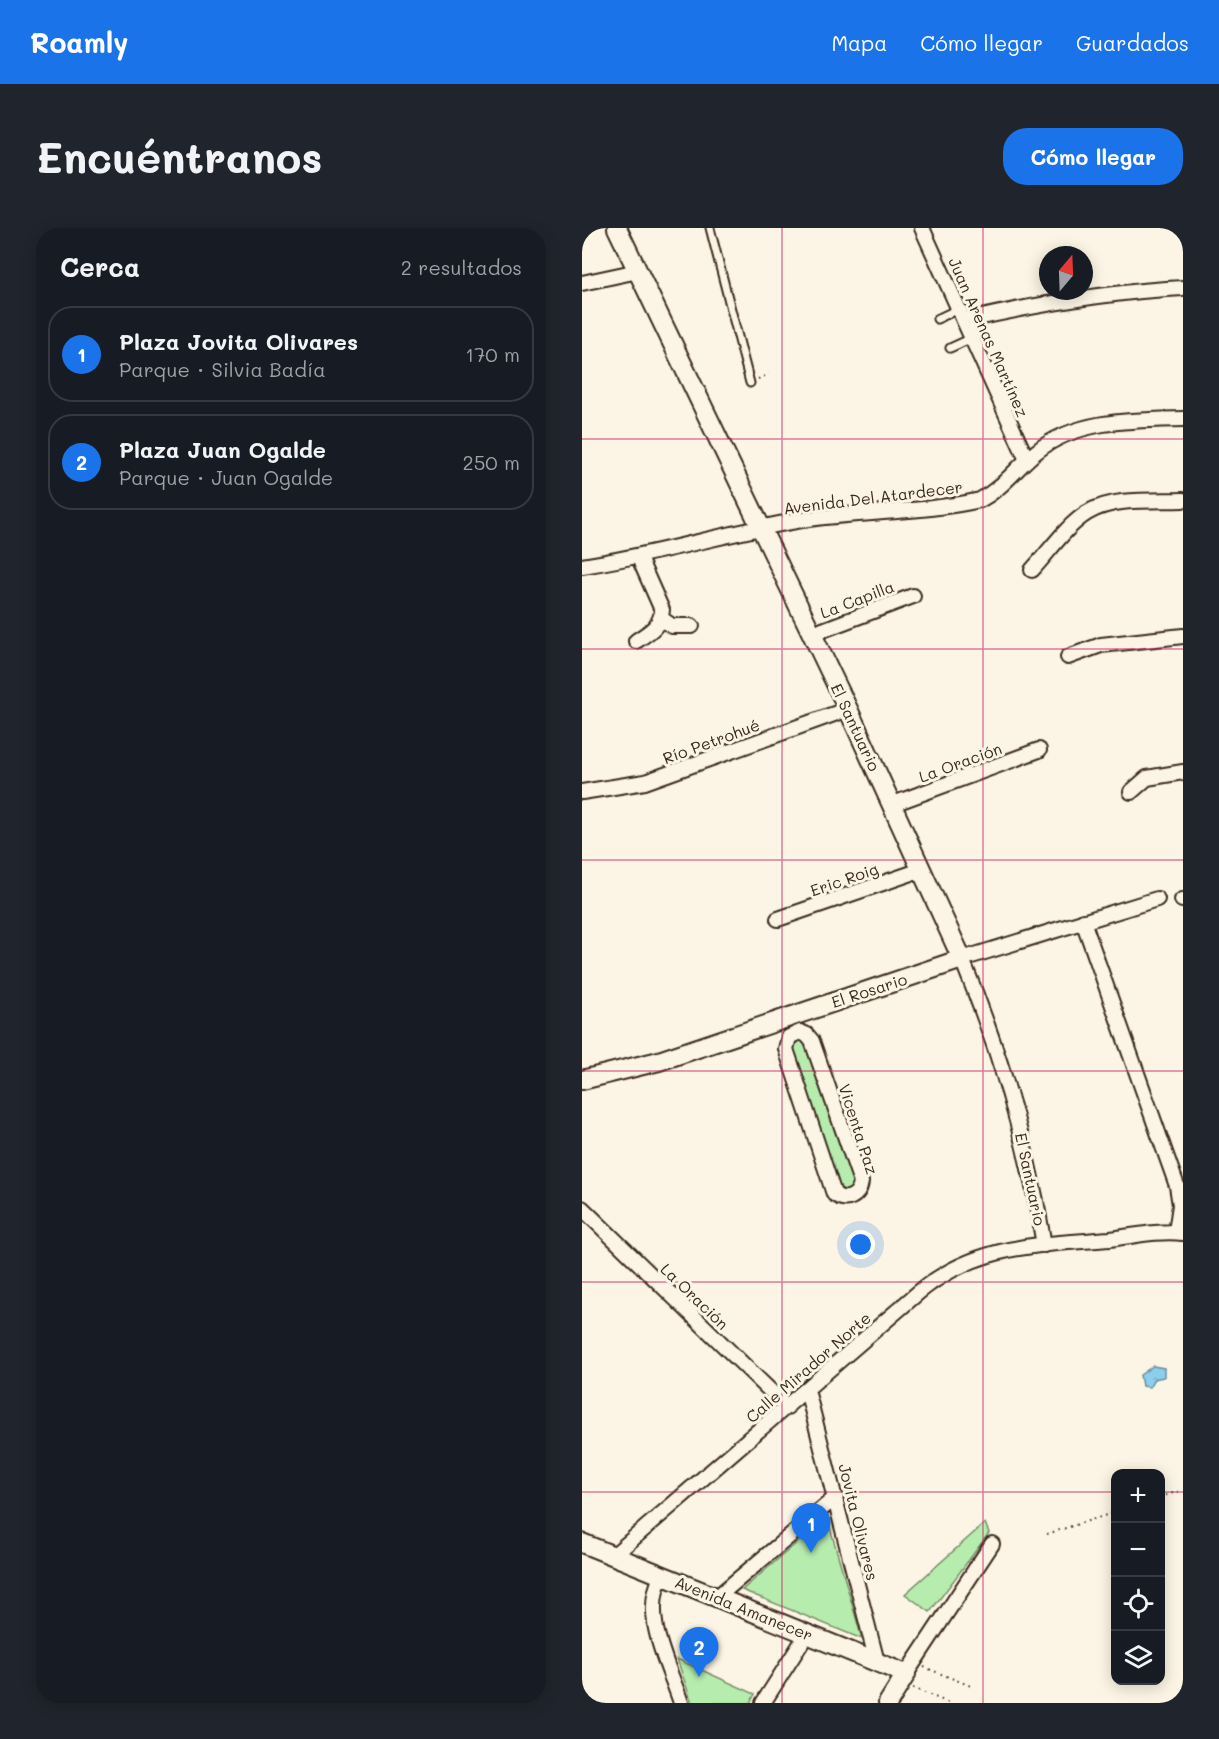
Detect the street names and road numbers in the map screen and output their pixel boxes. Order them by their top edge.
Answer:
street label: Juan Arenas Martínez [944,254,1034,420]
street label: Avenida Del Atardecer [782,476,964,518]
street label: La Capilla [817,575,897,623]
street label: El Santuario [827,680,885,774]
street label: Río Petrohué [660,714,762,768]
street label: La Oración [916,737,1004,787]
street label: Eric Roig [807,858,881,900]
street label: El Rosario [829,968,909,1012]
street label: Vicenta Paz [834,1081,884,1177]
street label: El Santuario [1011,1131,1051,1227]
street label: La Oración [656,1258,734,1334]
street label: Calle Mirador Norte [741,1307,875,1427]
street label: Jovita Olivares [834,1461,884,1583]
street label: Avenida Amanecer [672,1571,816,1645]

